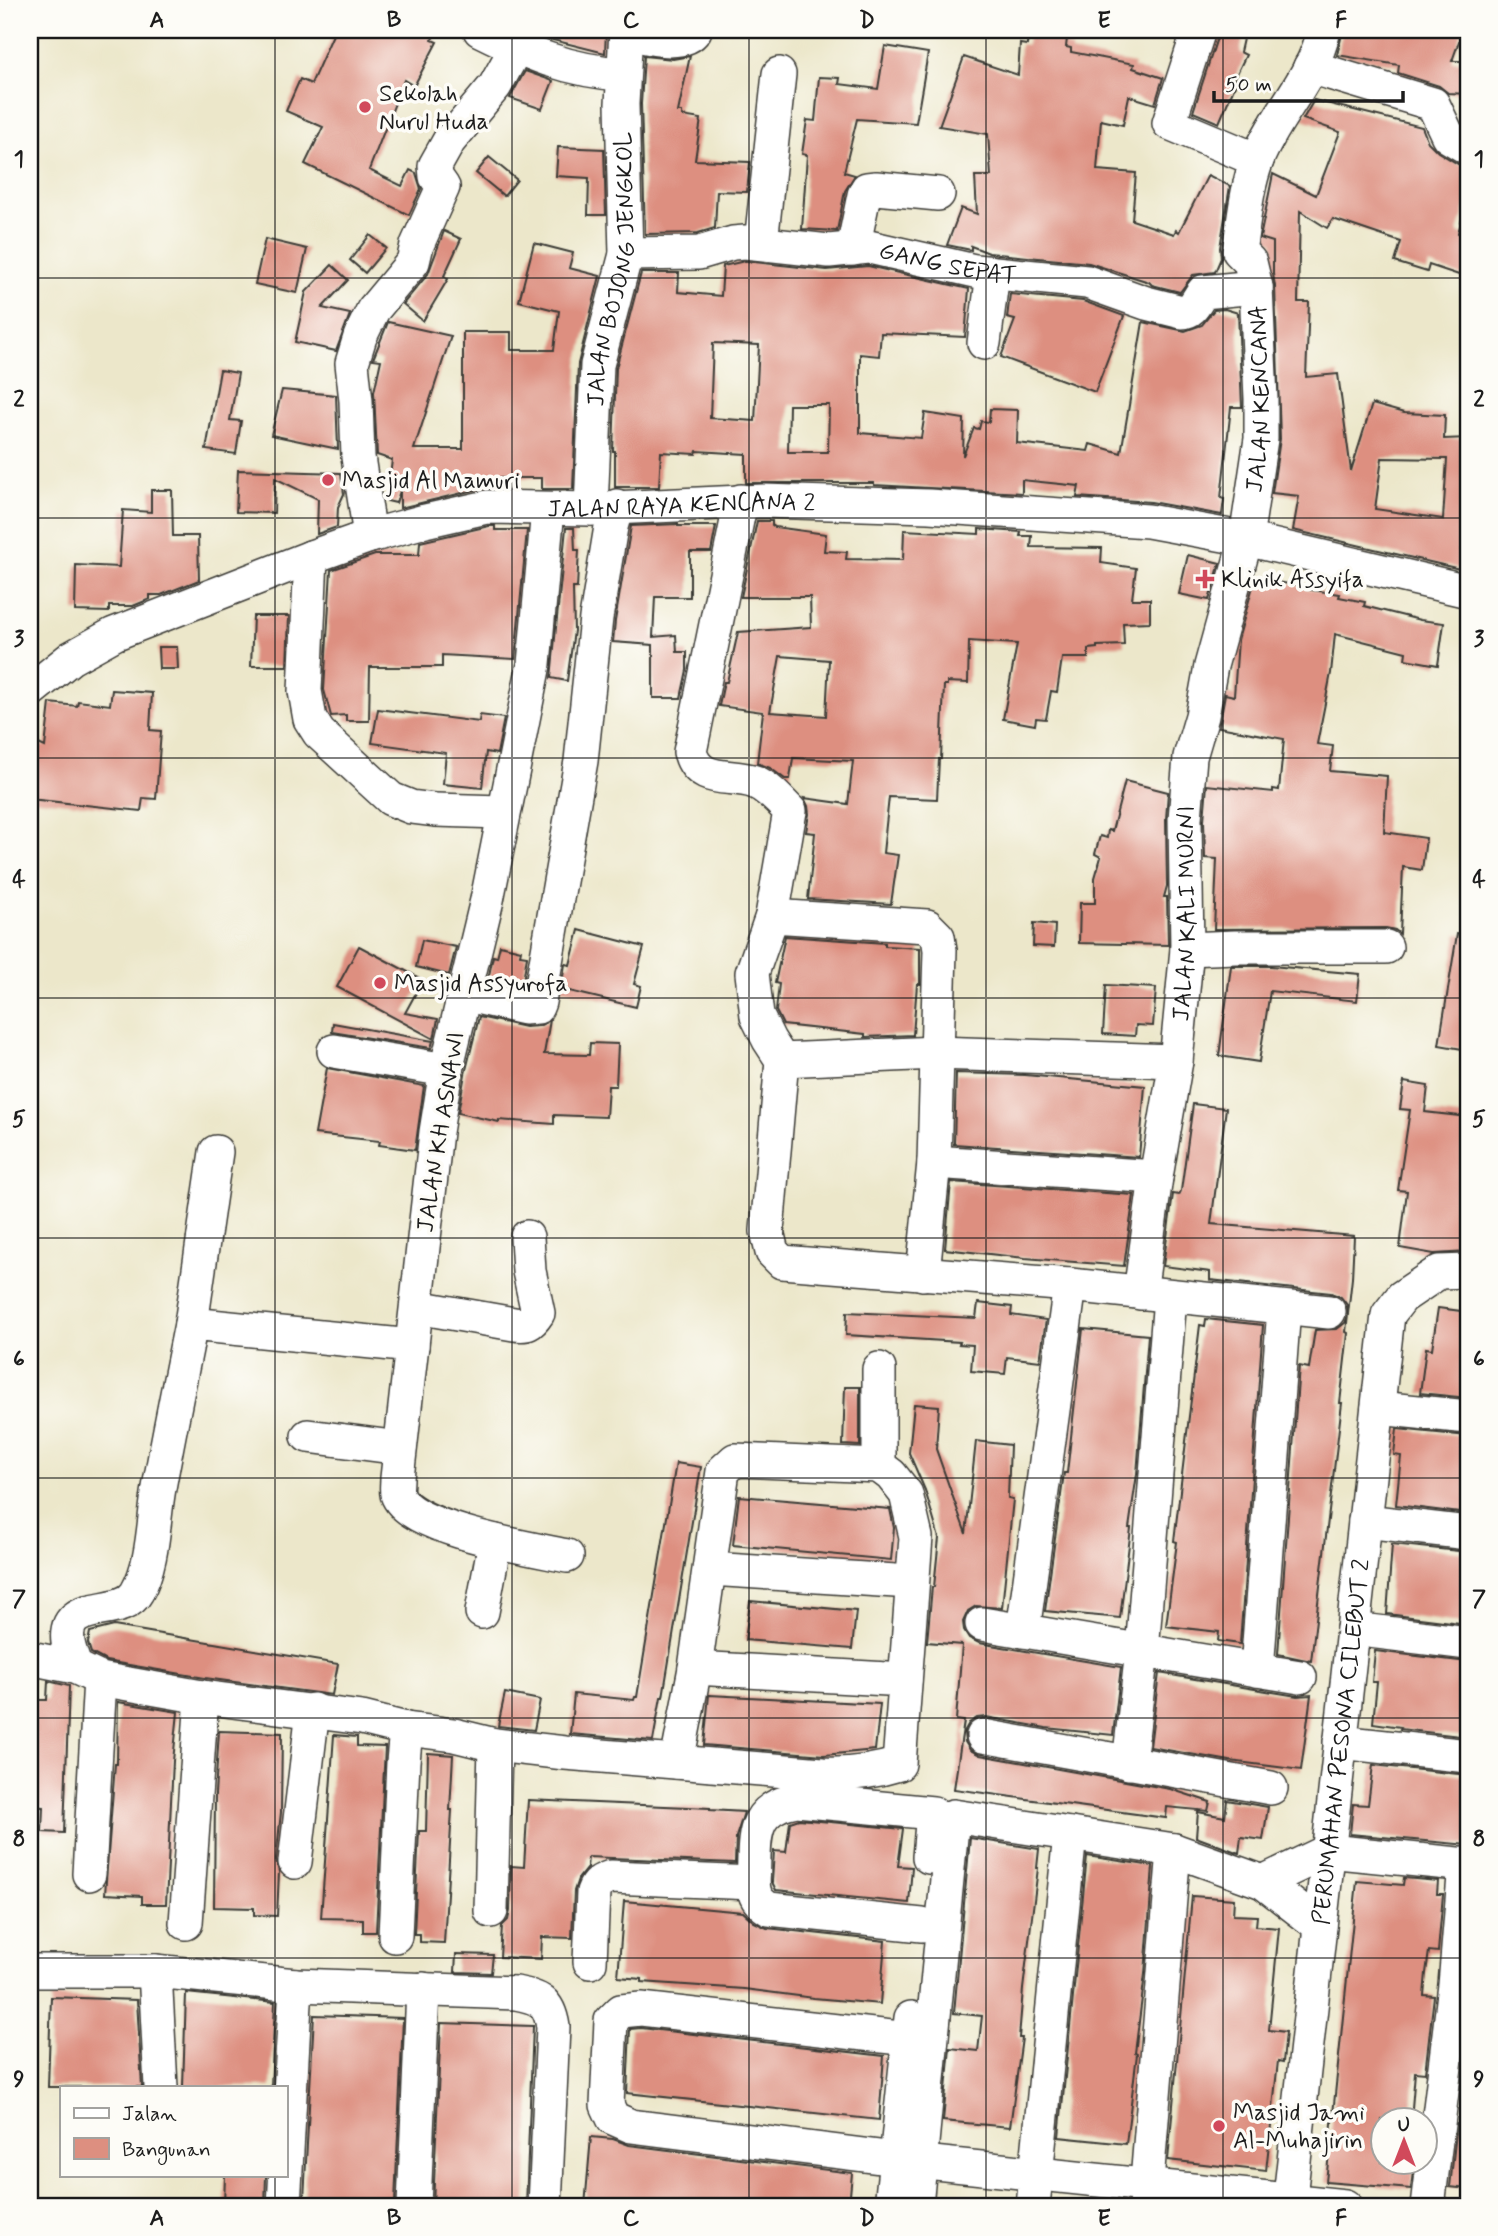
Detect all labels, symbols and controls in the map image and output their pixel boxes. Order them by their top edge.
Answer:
text: A [149,6,165,36]
text: B [387,6,402,36]
text: C [623,6,640,36]
text: D [859,6,875,36]
text: E [1097,6,1111,36]
text: F [1335,6,1347,36]
scale bar [1214,60,1404,104]
text: 50 m [1225,71,1272,99]
place label: Sekolah Nurul Huda [379,79,489,138]
marker: Sekolah Nurul Huda [357,99,373,115]
street label: JALAN BOJONG JENGKOL [581,131,643,407]
text: 1 [14,145,24,175]
text: 1 [1474,145,1484,175]
street label: GANG SEPAT [876,236,1018,292]
street label: JALAN KENCANA [1239,305,1278,495]
text: 2 [13,385,25,415]
text: 2 [1473,385,1485,415]
place label: Masjid Al Mamuri [342,466,519,497]
marker: Masjid Al Mamuri [320,472,336,488]
street label: JALAN RAYA KENCANA 2 [547,487,816,526]
place label: Klinik Assyifa [1221,565,1364,596]
marker: Klinik Assyifa [1195,569,1215,589]
text: 3 [14,625,25,655]
text: 3 [1474,625,1485,655]
street label: JALAN KALI MURNI [1166,804,1204,1023]
text: 4 [12,865,26,895]
text: 4 [1472,865,1486,895]
place label: Masjid Assyurofa [394,969,568,1000]
marker: Masjid Assyurofa [372,975,388,991]
street label: JALAN KH ASNAWI [410,1030,473,1235]
text: 5 [12,1105,26,1135]
text: 5 [1472,1105,1486,1135]
text: 6 [13,1345,25,1375]
text: 6 [1473,1345,1485,1375]
street label: PERUMAHAN PESONA CILEBUT 2 [1306,1557,1378,1927]
text: 7 [12,1585,26,1615]
text: 7 [1472,1585,1486,1615]
text: 8 [13,1825,25,1855]
text: 8 [1473,1825,1485,1855]
text: 9 [13,2065,25,2095]
text: 9 [1473,2065,1485,2095]
legend [60,2086,287,2176]
place label: Masjid Jami Al-Muhajirin [1233,2098,1365,2157]
text: Jalan [122,2100,177,2128]
north arrow [1368,2106,1438,2176]
text: U [1398,2113,1410,2138]
marker: Masjid Jami Al-Muhajirin [1211,2118,1227,2134]
text: Bangunan [122,2136,211,2165]
text: A [149,2204,165,2234]
text: B [387,2204,402,2234]
text: C [623,2204,640,2234]
text: D [859,2204,875,2234]
text: E [1097,2204,1111,2234]
text: F [1335,2204,1347,2234]

